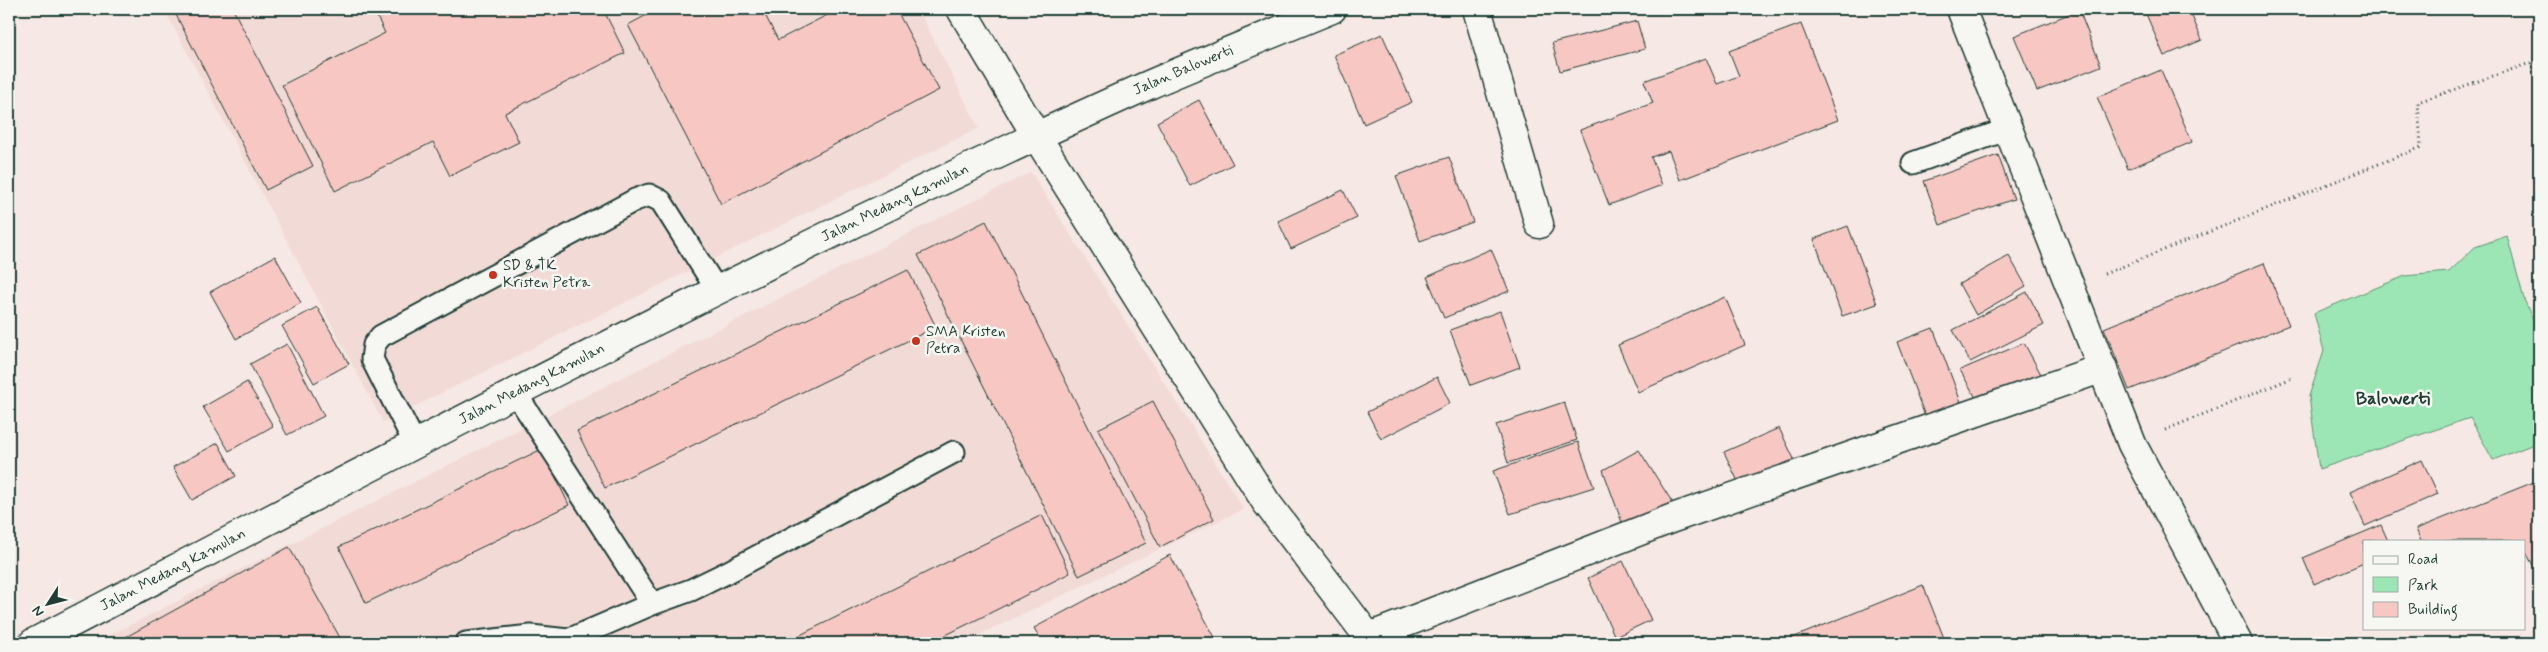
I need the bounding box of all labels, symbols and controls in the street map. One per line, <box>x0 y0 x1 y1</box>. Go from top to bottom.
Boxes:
street label: Jalan Balowerti <box>1130 41 1236 101</box>
street label: Jalan Medang Kamulan <box>818 159 972 247</box>
place label: SD & TK Kristen Petra <box>503 256 591 293</box>
marker: SD & TK Kristen Petra <box>487 269 499 281</box>
place label: SMA Kristen Petra <box>926 322 1006 359</box>
marker: SMA Kristen Petra <box>910 335 922 347</box>
street label: Jalan Medang Kamulan <box>455 338 608 430</box>
district label: Balowerti <box>2356 387 2431 411</box>
street label: Jalan Medang Kamulan <box>97 524 249 616</box>
legend <box>2363 540 2526 630</box>
text: Road <box>2408 550 2438 570</box>
text: Park <box>2408 576 2438 596</box>
north arrow <box>22 580 72 630</box>
text: Building <box>2408 600 2458 621</box>
text: N <box>28 602 48 620</box>

